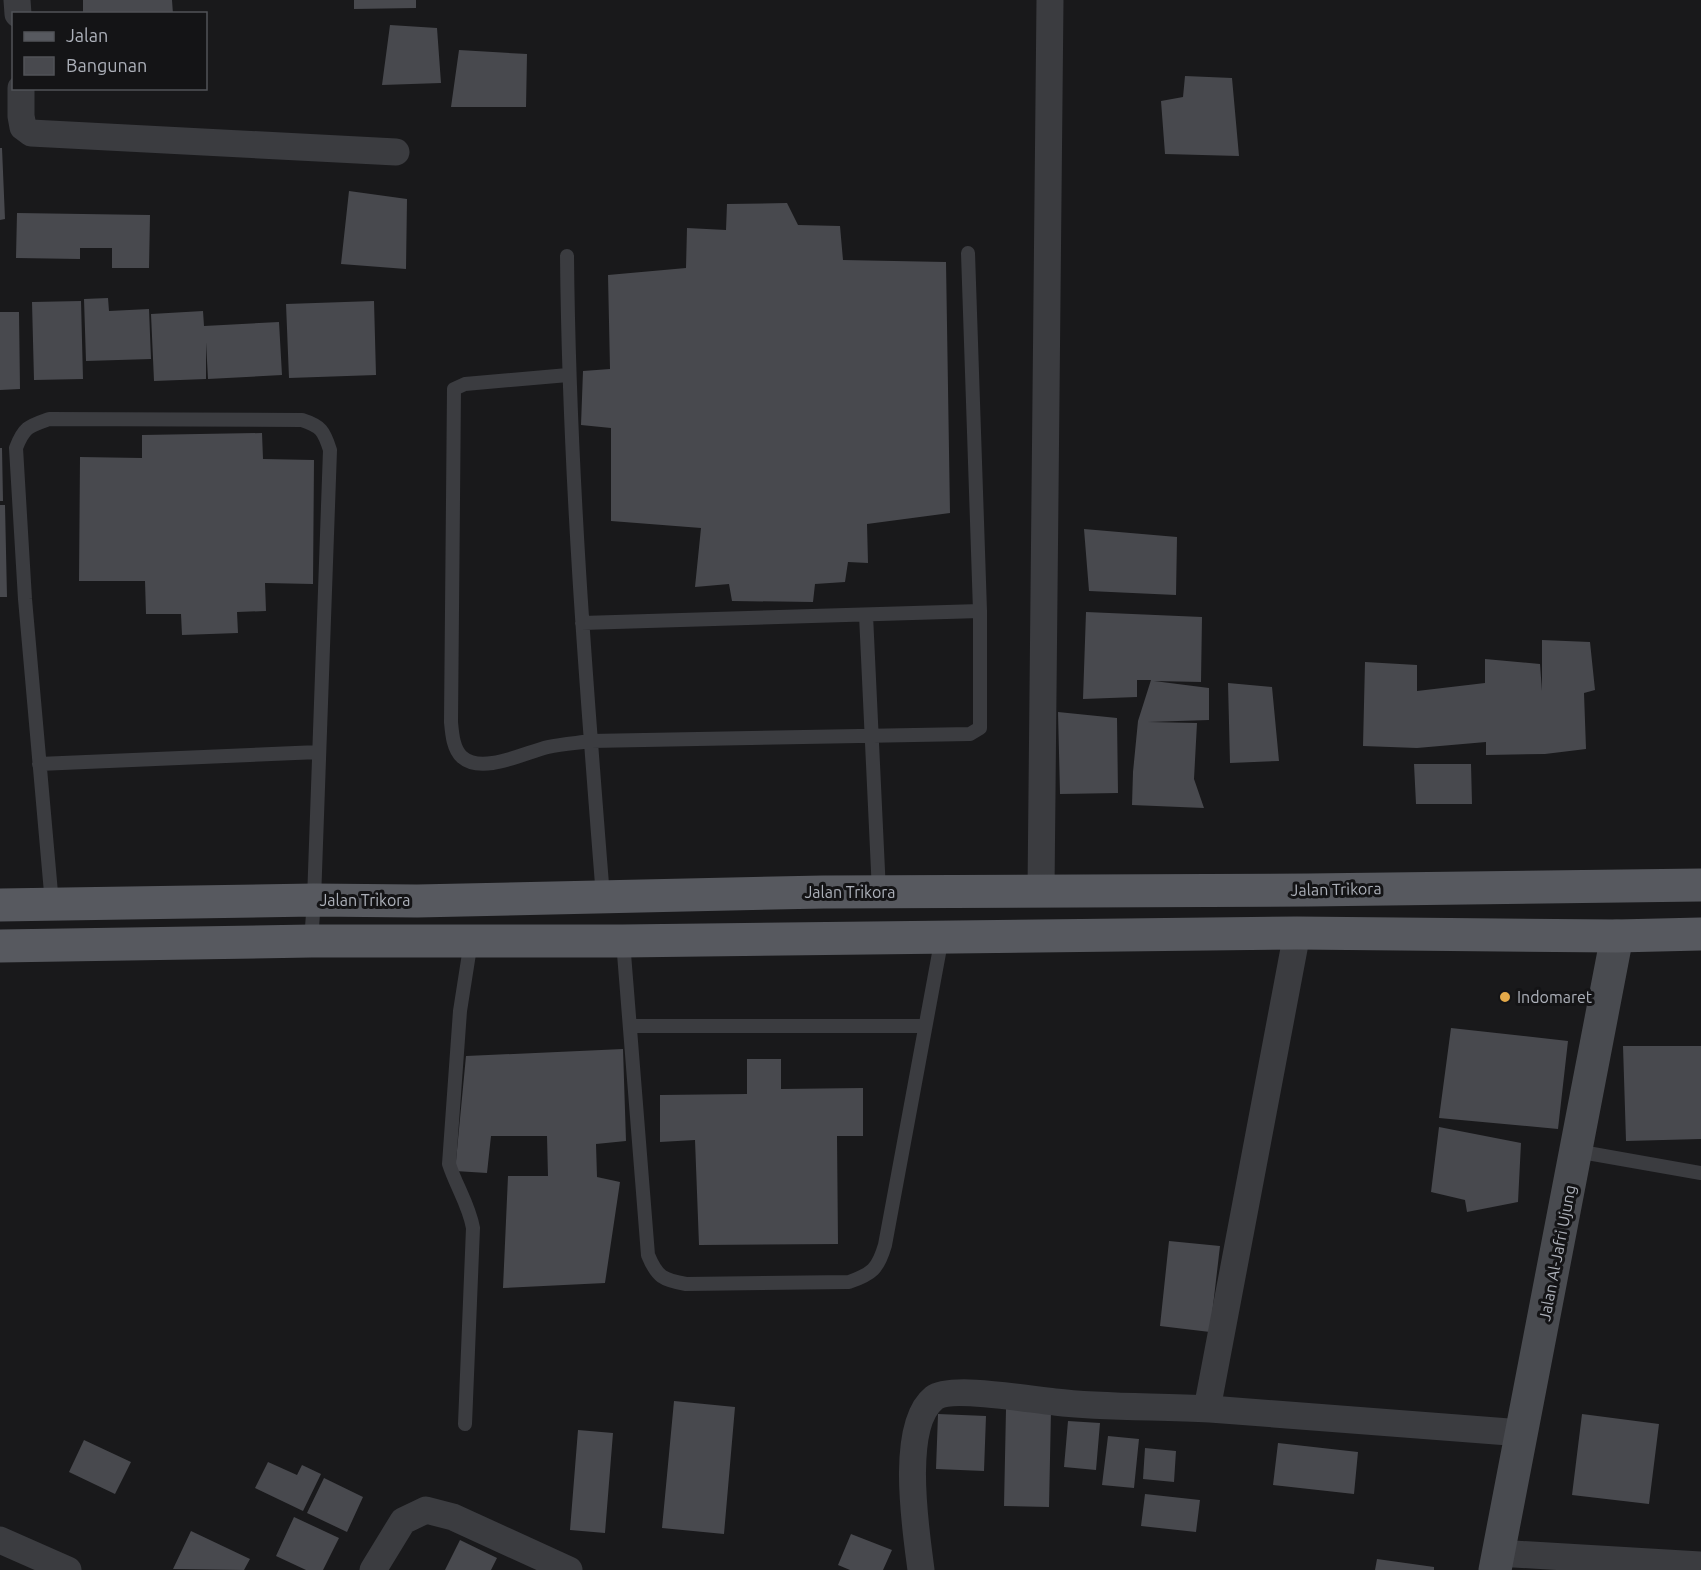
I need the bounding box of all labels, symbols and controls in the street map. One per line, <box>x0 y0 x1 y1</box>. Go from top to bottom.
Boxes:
legend <box>12 12 207 90</box>
text: Jalan <box>66 25 108 45</box>
text: Bangunan <box>66 55 147 75</box>
street label: Jalan Trikora <box>1290 879 1382 899</box>
street label: Jalan Trikora <box>804 883 896 901</box>
street label: Jalan Trikora <box>319 891 411 909</box>
place label: Indomaret <box>1517 988 1593 1006</box>
marker: Indomaret <box>1498 990 1512 1004</box>
street label: Jalan Al-Jafri Ujung <box>1535 1183 1579 1323</box>

